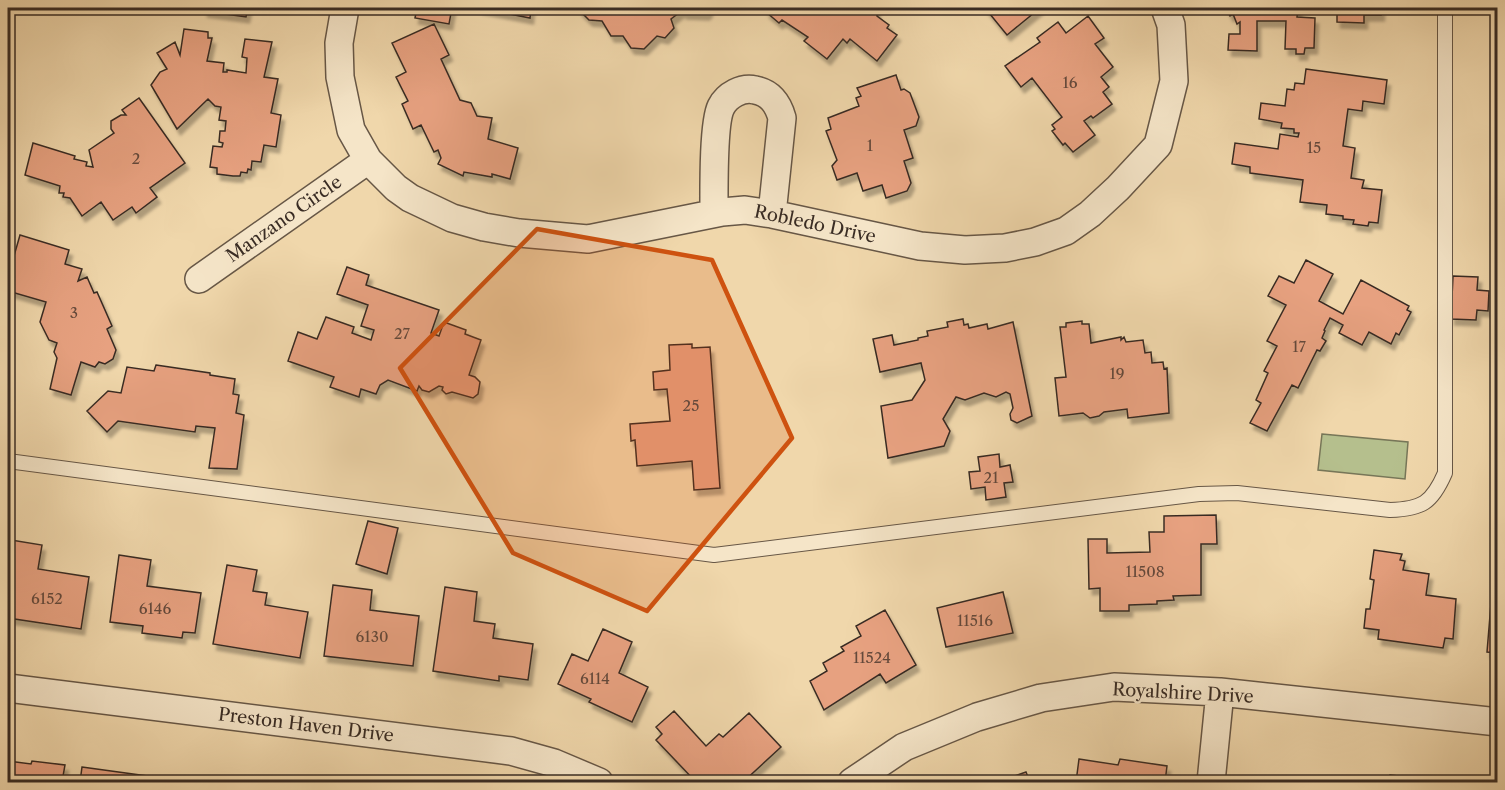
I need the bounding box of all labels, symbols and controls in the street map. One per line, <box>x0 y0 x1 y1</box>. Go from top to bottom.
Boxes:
house number: 16 <box>1062 73 1078 92</box>
house number: 1 <box>867 136 874 155</box>
house number: 15 <box>1307 138 1321 157</box>
house number: 2 <box>132 149 140 168</box>
street label: Manzano Circle <box>222 171 346 267</box>
street label: Robledo Drive <box>752 200 878 248</box>
house number: 3 <box>70 303 78 322</box>
house number: 27 <box>394 324 411 343</box>
house number: 17 <box>1292 337 1306 356</box>
house number: 19 <box>1109 364 1125 383</box>
house number: 25 <box>683 396 699 415</box>
house number: 21 <box>984 468 999 487</box>
house number: 11508 <box>1125 562 1165 581</box>
house number: 6152 <box>31 589 63 608</box>
house number: 6146 <box>139 599 171 618</box>
house number: 11516 <box>957 611 993 630</box>
house number: 6130 <box>356 627 388 646</box>
house number: 11524 <box>853 648 891 667</box>
house number: 6114 <box>580 669 610 688</box>
street label: Royalshire Drive <box>1112 678 1254 708</box>
street label: Preston Haven Drive <box>217 703 395 747</box>

